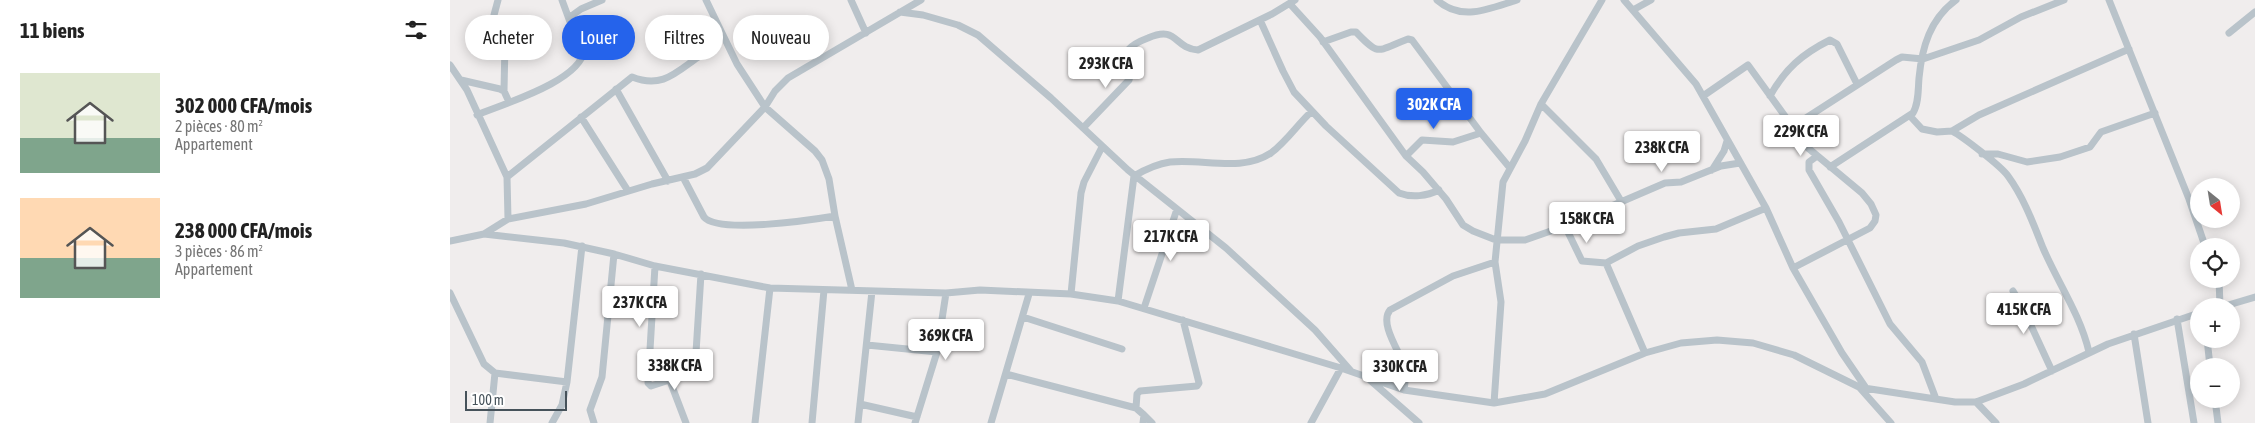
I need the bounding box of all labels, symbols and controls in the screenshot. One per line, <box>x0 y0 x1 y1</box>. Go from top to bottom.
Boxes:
chip: Acheter <box>465 15 552 60</box>
chip: Louer <box>562 15 635 60</box>
chip: Filtres <box>645 15 723 60</box>
chip: Nouveau <box>733 15 829 60</box>
icon: filters <box>402 16 430 44</box>
text: 11 biens <box>20 18 85 42</box>
pin: 293K CFA <box>1054 46 1158 89</box>
text: 293K CFA <box>1079 54 1133 72</box>
pin: 302K CFA <box>1382 88 1486 130</box>
icon: home <box>60 93 120 153</box>
text: 302 000 CFA/mois <box>175 93 312 117</box>
text: 302K CFA <box>1407 95 1461 113</box>
pin: 229K CFA <box>1749 114 1853 157</box>
text: 2 pièces · 80 m² <box>175 117 263 135</box>
text: 229K CFA <box>1774 122 1828 140</box>
pin: 238K CFA <box>1610 130 1714 173</box>
text: Appartement <box>175 135 253 153</box>
text: 238K CFA <box>1635 138 1689 156</box>
north arrow <box>2190 178 2240 228</box>
map controls <box>2190 178 2240 408</box>
pin: 158K CFA <box>1535 202 1639 244</box>
text: 158K CFA <box>1560 209 1614 227</box>
icon: home <box>60 218 120 278</box>
text: 238 000 CFA/mois <box>175 218 312 242</box>
pin: 217K CFA <box>1119 220 1223 262</box>
text: 217K CFA <box>1144 227 1198 245</box>
button: locate <box>2190 238 2240 288</box>
text: 3 pièces · 86 m² <box>175 242 263 260</box>
text: Appartement <box>175 260 253 278</box>
pin: 237K CFA <box>588 286 692 328</box>
pin: 415K CFA <box>1972 292 2076 335</box>
text: 237K CFA <box>613 293 667 311</box>
button: + <box>2190 298 2240 348</box>
text: 415K CFA <box>1997 300 2051 318</box>
pin: 369K CFA <box>894 318 998 361</box>
text: 369K CFA <box>919 326 973 344</box>
pin: 338K CFA <box>623 348 727 391</box>
pin: 330K CFA <box>1348 350 1452 392</box>
text: 338K CFA <box>648 356 702 374</box>
text: 330K CFA <box>1373 357 1427 375</box>
button: − <box>2190 358 2240 408</box>
scale bar <box>465 388 568 411</box>
text: 100 m <box>472 392 504 408</box>

